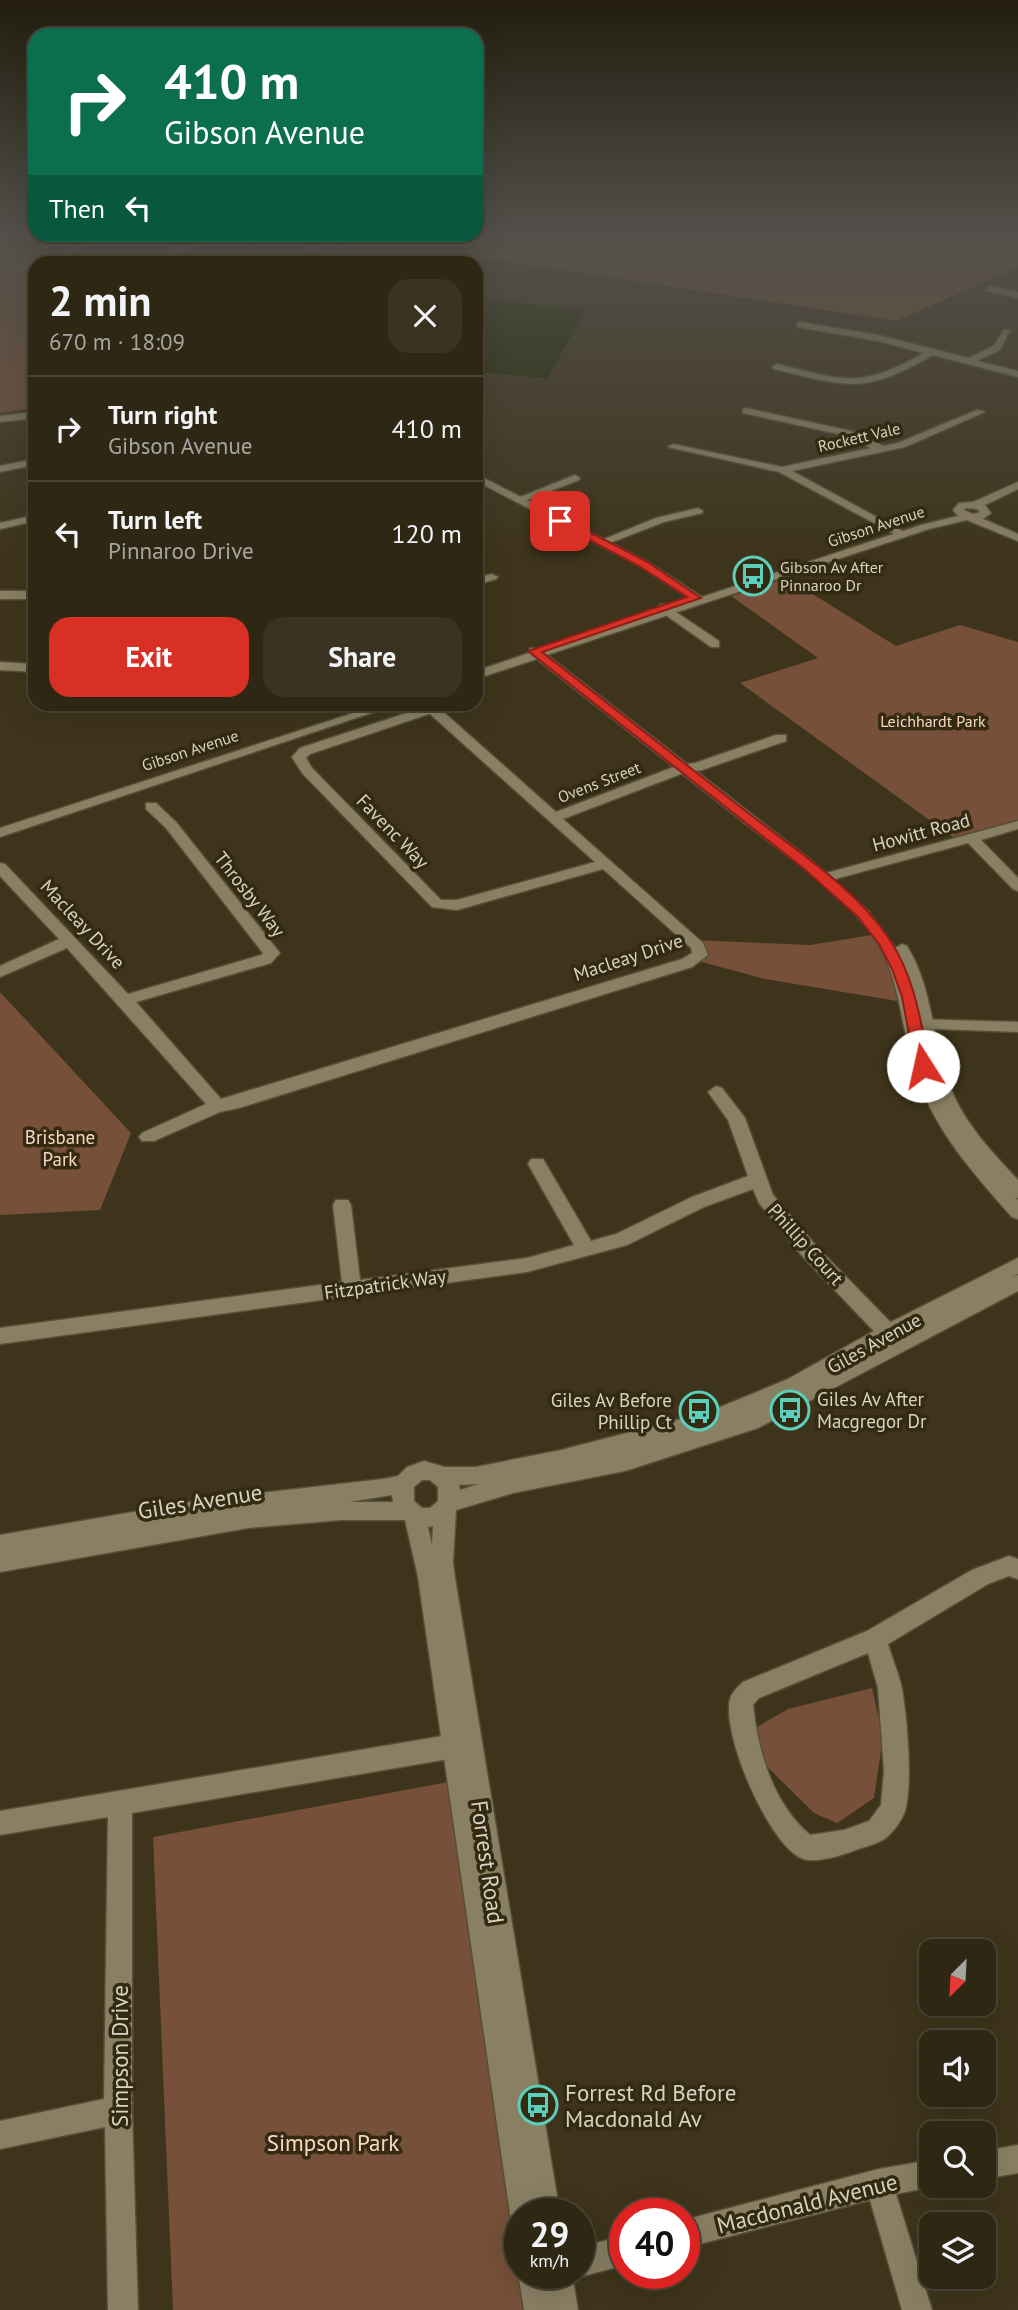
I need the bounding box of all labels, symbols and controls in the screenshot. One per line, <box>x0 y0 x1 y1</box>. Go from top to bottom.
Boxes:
text: 410 m <box>164 49 299 113</box>
icon: right <box>49 56 140 147</box>
text: Gibson Avenue <box>164 111 365 153</box>
icon: left <box>119 189 157 227</box>
text: Then <box>49 192 105 225</box>
text: 2 min <box>49 273 151 328</box>
button: close <box>388 279 462 353</box>
text: 670 m · 18:09 <box>49 327 185 356</box>
text: Turn right <box>108 398 217 431</box>
icon: right <box>49 410 87 448</box>
text: 410 m <box>391 412 462 445</box>
street label: Rockett Vale <box>816 418 902 456</box>
text: Gibson Avenue <box>108 431 253 460</box>
pin <box>530 491 590 551</box>
street label: Gibson Avenue <box>825 501 927 551</box>
icon: arrive <box>541 502 579 540</box>
text: Turn left <box>108 503 202 536</box>
icon: left <box>49 515 87 553</box>
text: 120 m <box>391 517 462 550</box>
text: Pinnaroo Drive <box>108 536 254 565</box>
bus stop icon: Gibson Av After Pinnaroo Dr <box>732 555 774 597</box>
place label: Gibson Av After Pinnaroo Dr <box>780 557 884 595</box>
button: Exit <box>49 617 249 697</box>
button: Share <box>263 617 462 697</box>
park label: Leichhardt Park <box>880 711 986 731</box>
street label: Gibson Avenue <box>139 725 241 775</box>
street label: Ovens Street <box>555 757 644 807</box>
street label: Favenc Way <box>352 789 434 873</box>
street label: Howitt Road <box>870 807 972 857</box>
street label: Throsby Way <box>209 847 291 942</box>
street label: Macleay Drive <box>36 874 130 974</box>
street label: Macleay Drive <box>570 928 686 986</box>
position arrow <box>886 1029 960 1103</box>
park label: Brisbane Park <box>25 1125 95 1171</box>
street label: Phillip Court <box>763 1198 849 1290</box>
street label: Fitzpatrick Way <box>323 1264 448 1304</box>
street label: Giles Avenue <box>823 1307 925 1379</box>
place label: Giles Av After Macgregor Dr <box>817 1387 927 1433</box>
place label: Giles Av Before Phillip Ct <box>551 1388 673 1434</box>
bus stop icon: Giles Av After Macgregor Dr <box>769 1389 811 1431</box>
bus stop icon: Giles Av Before Phillip Ct <box>678 1390 720 1432</box>
street label: Giles Avenue <box>136 1477 264 1525</box>
street label: Forrest Road <box>465 1799 511 1925</box>
north arrow <box>919 1939 996 2016</box>
map controls <box>919 1939 996 2289</box>
street label: Simpson Drive <box>105 1985 134 2127</box>
button: sound <box>919 2030 996 2107</box>
place label: Forrest Rd Before Macdonald Av <box>565 2078 736 2133</box>
bus stop icon: Forrest Rd Before Macdonald Av <box>517 2084 559 2126</box>
button: search <box>919 2121 996 2198</box>
park label: Simpson Park <box>267 2128 399 2157</box>
street label: Macdonald Avenue <box>714 2167 900 2239</box>
speed limit sign: 40 <box>609 2198 700 2289</box>
text: 29 <box>530 2211 569 2257</box>
button: layers <box>919 2212 996 2289</box>
text: km/h <box>530 2249 569 2272</box>

